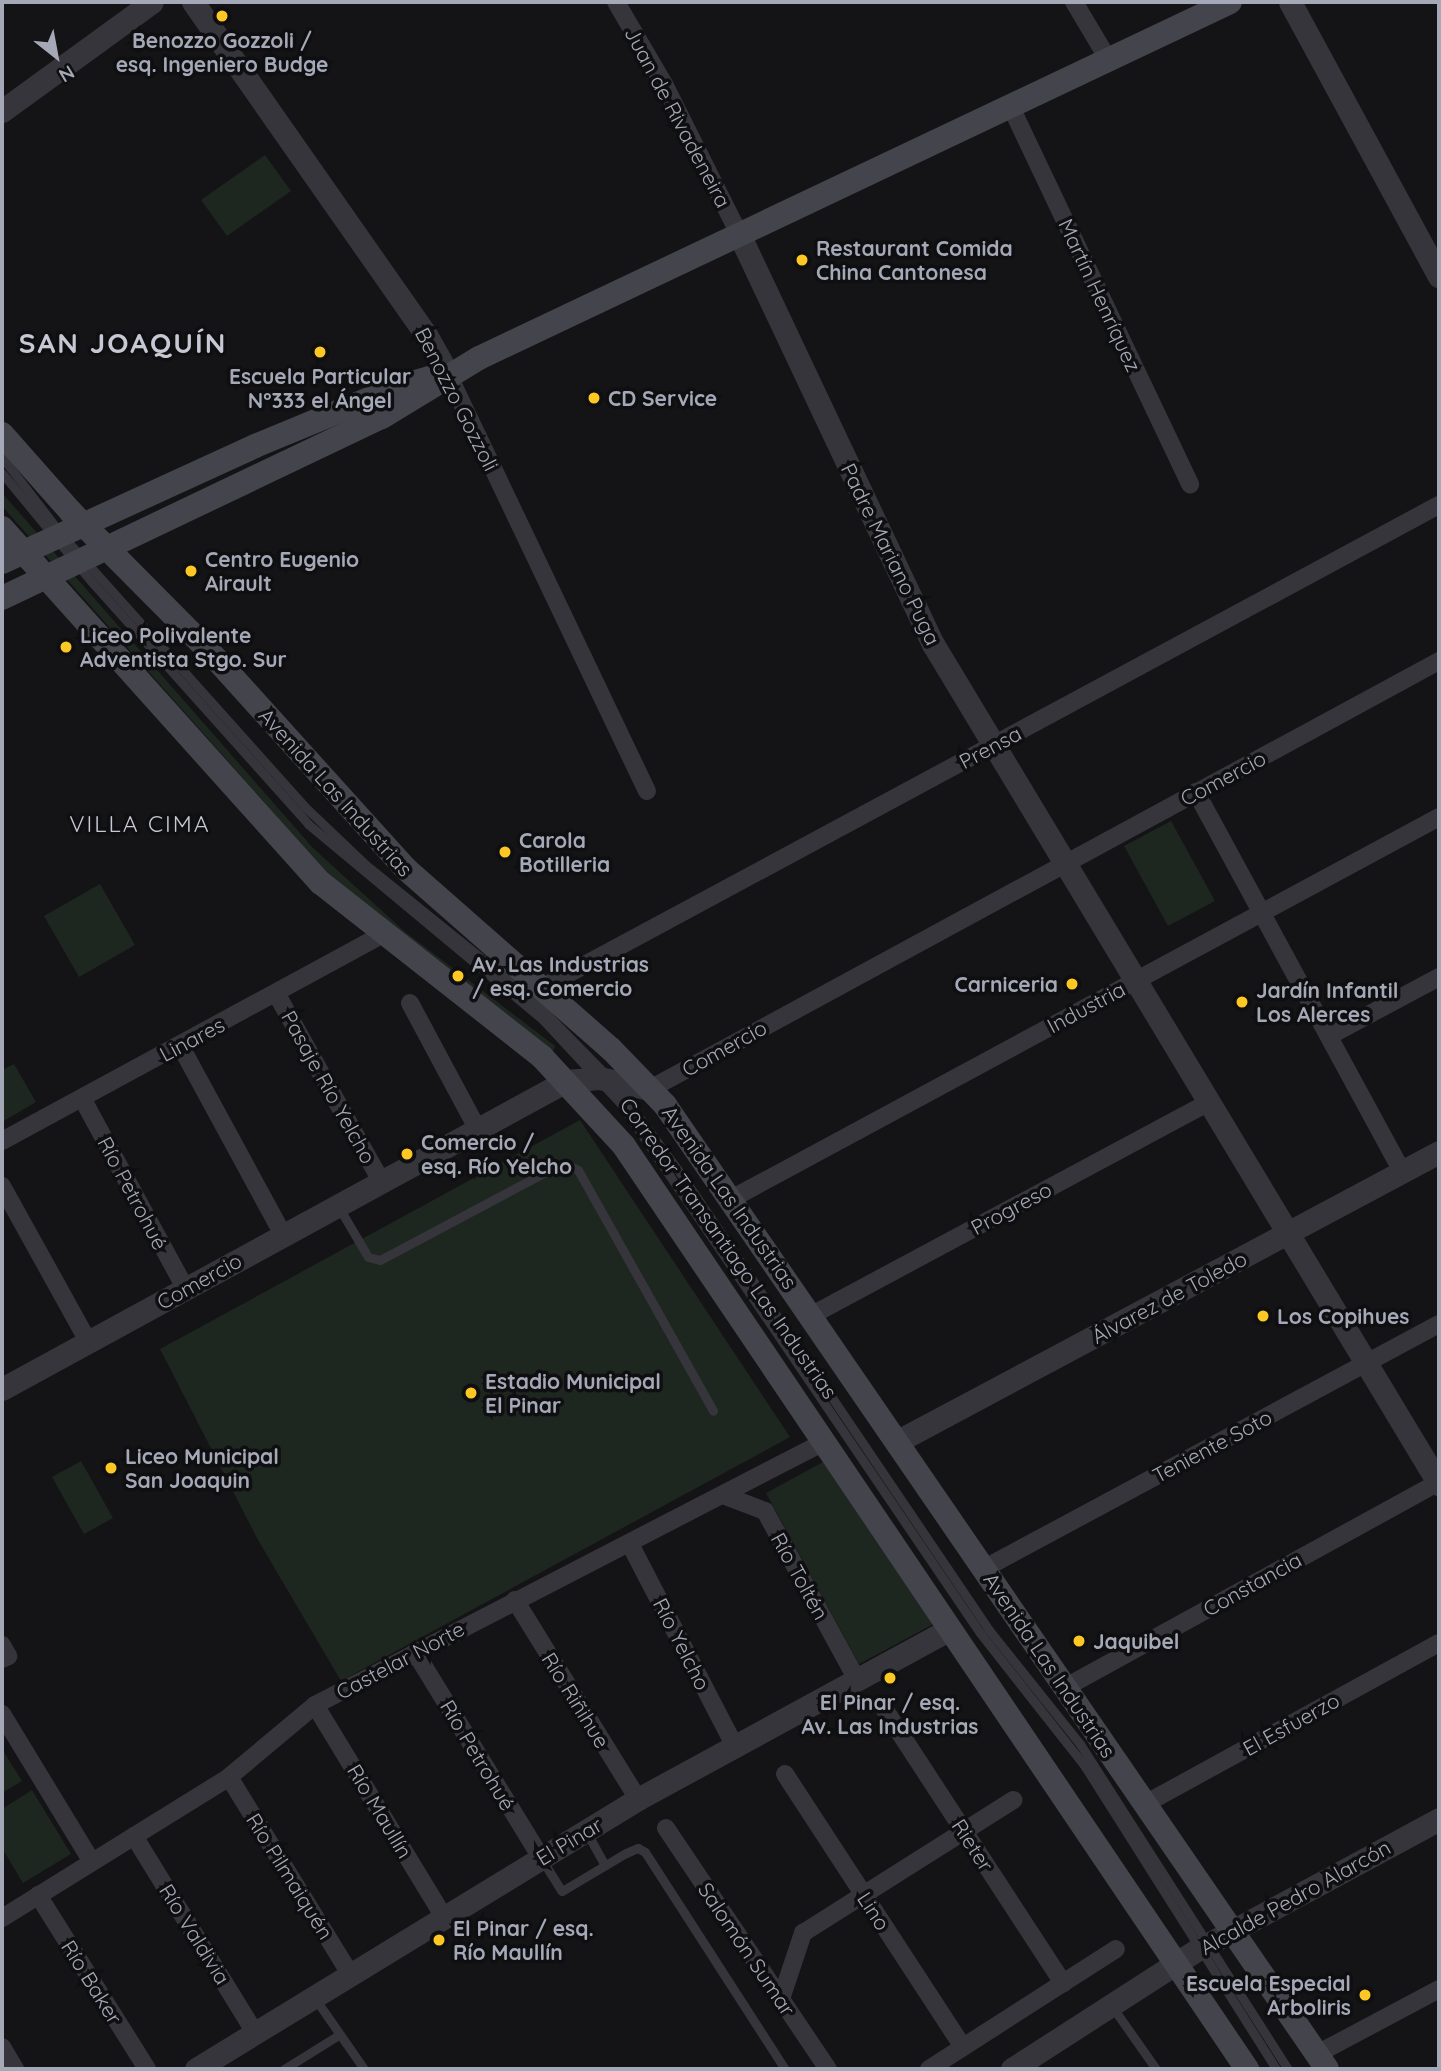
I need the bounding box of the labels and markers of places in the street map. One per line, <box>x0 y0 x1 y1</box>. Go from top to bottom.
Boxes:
marker: Benozzo Gozzoli / esq. Ingeniero Budge <box>214 8 230 24</box>
place label: Benozzo Gozzoli / esq. Ingeniero Budge <box>116 27 328 77</box>
place label: Restaurant Comida China Cantonesa <box>816 235 1013 285</box>
marker: Restaurant Comida China Cantonesa <box>794 252 810 268</box>
marker: Escuela Particular N°333 el Ángel <box>312 344 328 360</box>
place label: Escuela Particular N°333 el Ángel <box>229 363 411 413</box>
place label: CD Service <box>608 385 717 411</box>
marker: CD Service <box>586 390 602 406</box>
place label: Centro Eugenio Airault <box>205 546 359 596</box>
marker: Centro Eugenio Airault <box>183 563 199 579</box>
place label: Liceo Polivalente Adventista Stgo. Sur <box>80 622 287 672</box>
marker: Liceo Polivalente Adventista Stgo. Sur <box>58 639 74 655</box>
place label: Carola Botilleria <box>519 827 610 877</box>
marker: Carola Botilleria <box>497 844 513 860</box>
place label: Av. Las Industrias / esq. Comercio <box>472 951 649 1001</box>
marker: Av. Las Industrias / esq. Comercio <box>450 968 466 984</box>
place label: Carniceria <box>954 971 1058 997</box>
marker: Carniceria <box>1064 976 1080 992</box>
place label: Jardín Infantil Los Alerces <box>1256 977 1398 1027</box>
marker: Jardín Infantil Los Alerces <box>1234 994 1250 1010</box>
place label: Comercio / esq. Río Yelcho <box>421 1129 572 1179</box>
marker: Comercio / esq. Río Yelcho <box>399 1146 415 1162</box>
place label: Los Copihues <box>1277 1303 1409 1329</box>
marker: Los Copihues <box>1255 1308 1271 1324</box>
place label: Estadio Municipal El Pinar <box>485 1368 661 1418</box>
marker: Estadio Municipal El Pinar <box>463 1385 479 1401</box>
place label: Liceo Municipal San Joaquin <box>125 1443 279 1493</box>
marker: Liceo Municipal San Joaquin <box>103 1460 119 1476</box>
place label: Jaquibel <box>1093 1628 1179 1654</box>
marker: Jaquibel <box>1071 1633 1087 1649</box>
marker: El Pinar / esq. Av. Las Industrias <box>882 1670 898 1686</box>
place label: El Pinar / esq. Av. Las Industrias <box>802 1689 978 1739</box>
place label: El Pinar / esq. Río Maullín <box>453 1915 594 1965</box>
marker: El Pinar / esq. Río Maullín <box>431 1932 447 1948</box>
place label: Escuela Especial Arboliris <box>1186 1970 1351 2020</box>
marker: Escuela Especial Arboliris <box>1357 1987 1373 2003</box>

